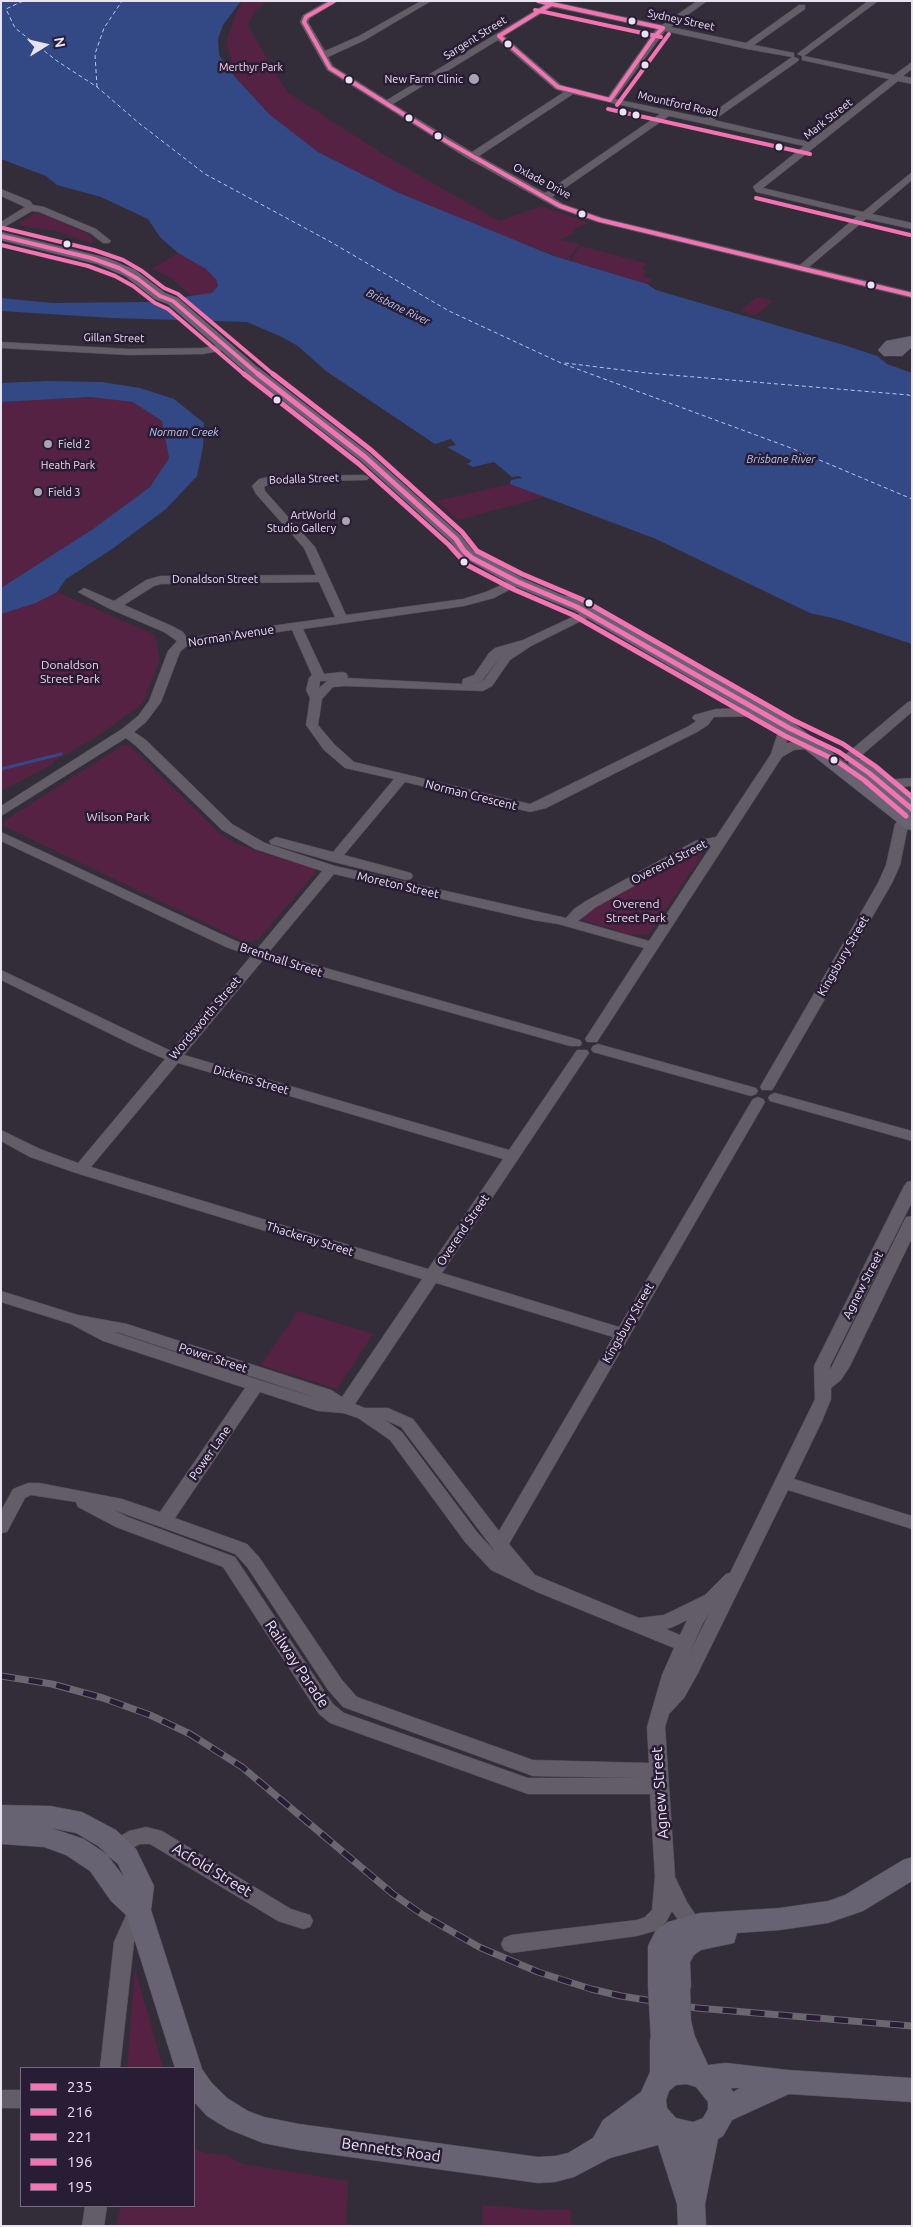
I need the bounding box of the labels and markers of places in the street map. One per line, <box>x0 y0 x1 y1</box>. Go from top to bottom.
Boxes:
unlabelled marker <box>627 16 637 26</box>
unlabelled marker <box>640 29 650 39</box>
unlabelled marker <box>503 39 513 49</box>
unlabelled marker <box>640 60 650 70</box>
place label: New Farm Clinic <box>384 72 463 86</box>
marker: New Farm Clinic <box>467 72 481 86</box>
unlabelled marker <box>344 75 354 85</box>
unlabelled marker <box>618 107 628 117</box>
unlabelled marker <box>631 110 641 120</box>
unlabelled marker <box>404 113 414 123</box>
unlabelled marker <box>433 131 443 141</box>
unlabelled marker <box>774 142 784 152</box>
unlabelled marker <box>577 209 587 219</box>
unlabelled marker <box>62 239 72 249</box>
unlabelled marker <box>866 280 876 290</box>
unlabelled marker <box>272 395 282 405</box>
place label: Field 2 <box>58 437 91 451</box>
marker: Field 2 <box>42 438 54 450</box>
place label: Field 3 <box>48 485 81 499</box>
marker: Field 3 <box>32 486 44 498</box>
place label: ArtWorld Studio Gallery <box>267 508 336 534</box>
marker: ArtWorld Studio Gallery <box>340 515 352 527</box>
unlabelled marker <box>459 557 469 567</box>
unlabelled marker <box>584 598 594 608</box>
unlabelled marker <box>829 755 839 765</box>

